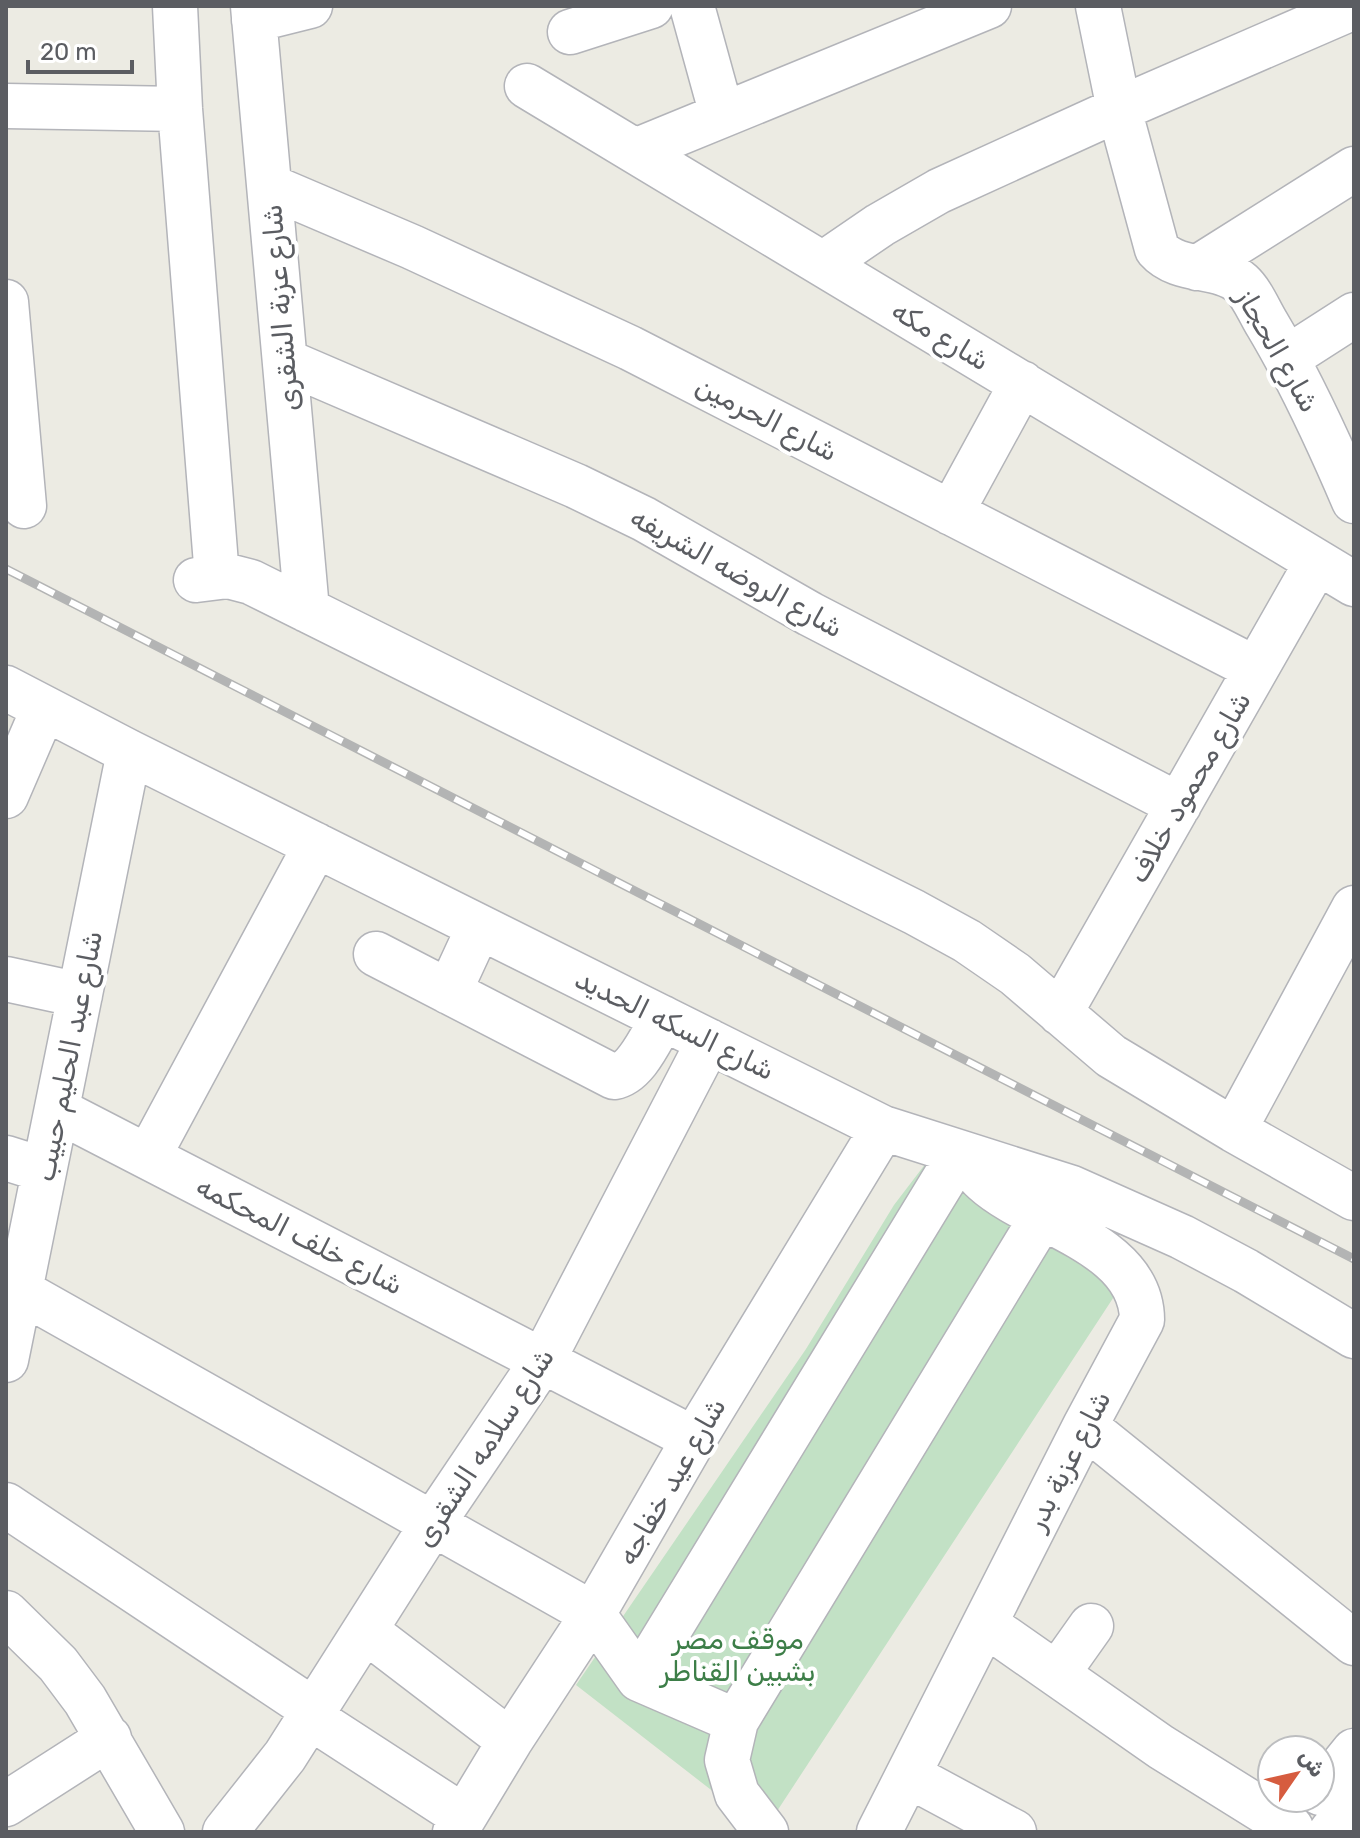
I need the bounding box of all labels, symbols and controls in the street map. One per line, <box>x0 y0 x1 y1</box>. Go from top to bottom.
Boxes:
scale bar <box>28 24 132 74</box>
text: 20 m <box>40 38 97 66</box>
street label: شارع عزبة الشقرى <box>255 203 309 413</box>
street label: شارع الحجاز <box>1225 281 1326 420</box>
street label: شارع مكه <box>884 293 996 380</box>
street label: شارع الحرمين <box>689 369 843 471</box>
street label: شارع الروضه الشريفه <box>623 500 849 647</box>
street label: شارع محمود خلاف <box>1121 686 1260 890</box>
street label: شارع عبد الحليم حبيب <box>28 928 112 1185</box>
street label: شارع السكه الحديد <box>568 962 780 1090</box>
street label: شارع خلف المحكمه <box>190 1169 409 1304</box>
street label: شارع سلامه الشقرى <box>408 1342 564 1555</box>
street label: شارع عزبة بدر <box>1018 1385 1120 1539</box>
street label: شارع عيد خفاجه <box>610 1392 735 1572</box>
park label: موقف مصر بشبين القناطر <box>658 1623 816 1688</box>
north arrow <box>1256 1734 1336 1814</box>
text: ش <box>1293 1744 1331 1782</box>

